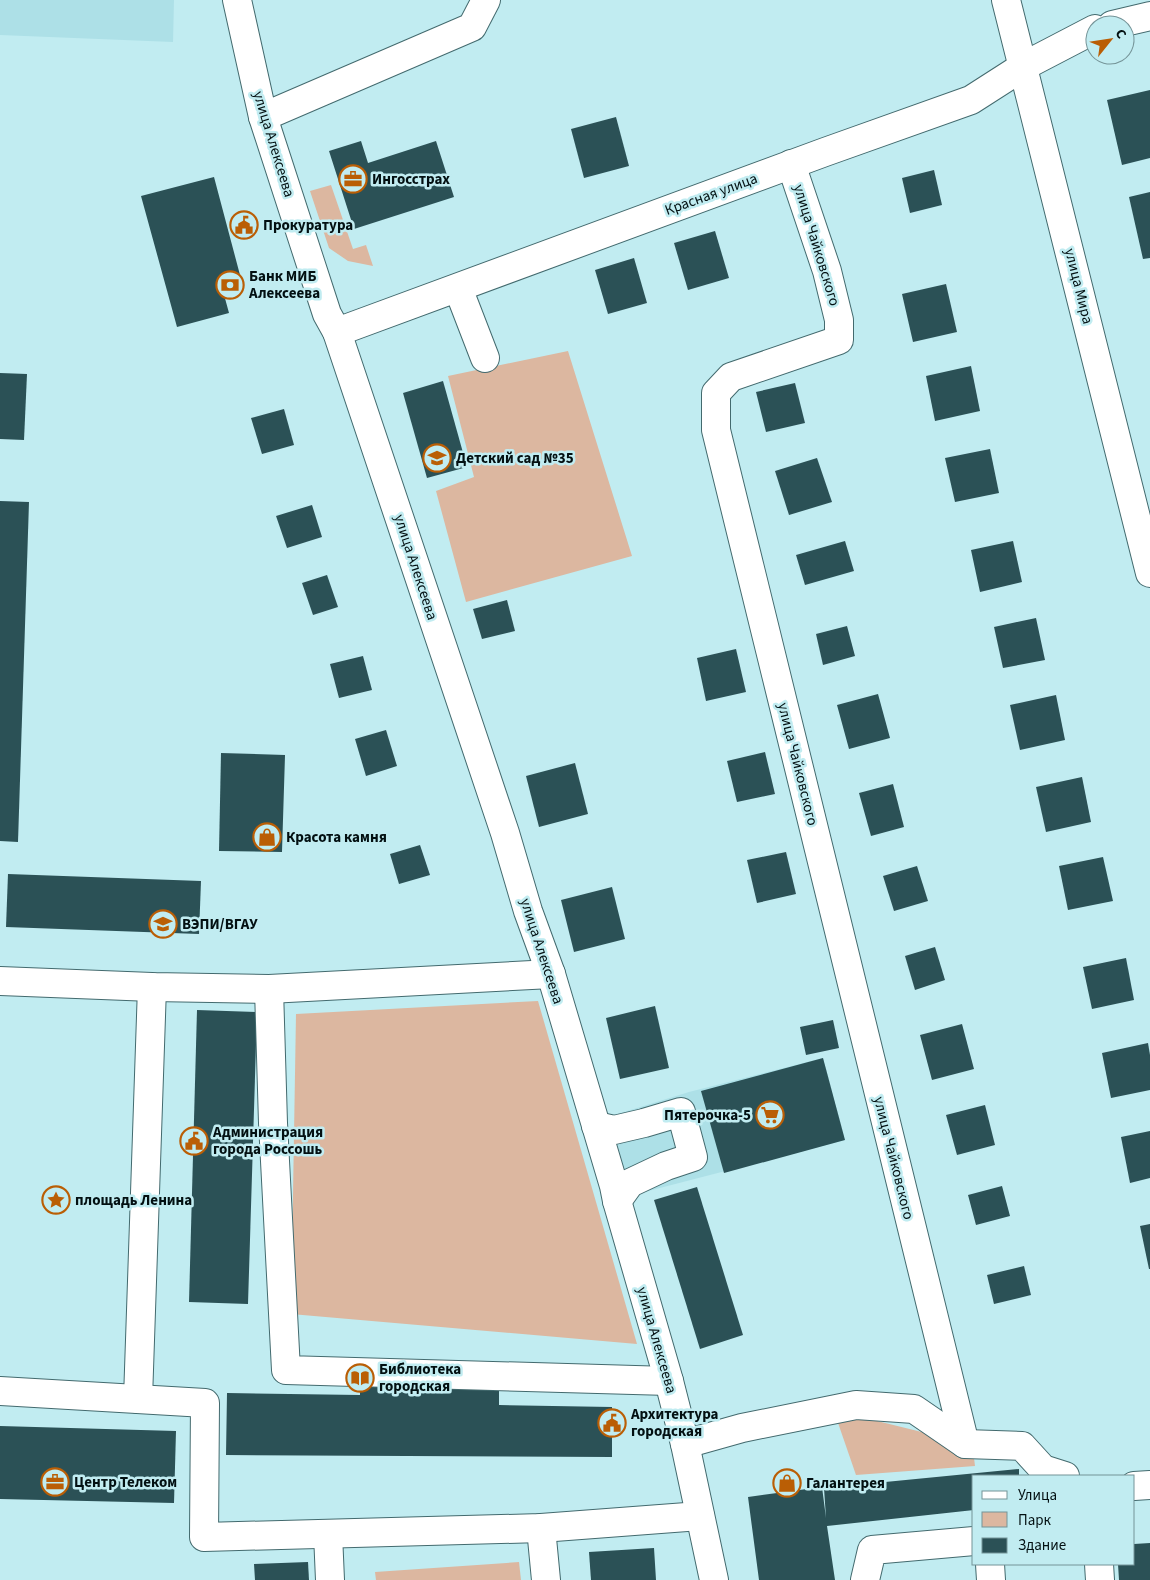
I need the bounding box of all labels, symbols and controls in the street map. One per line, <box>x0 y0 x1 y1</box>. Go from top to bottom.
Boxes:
north arrow <box>1085 15 1135 65</box>
text: С <box>1110 25 1131 43</box>
street label: улица Алексеева <box>247 89 300 200</box>
office icon: Ингосстрах <box>338 164 368 194</box>
street label: Красная улица <box>662 168 760 221</box>
place label: Ингосстрах <box>372 169 450 190</box>
street label: улица Чайковского <box>788 182 845 308</box>
public building icon: Прокуратура <box>229 210 259 240</box>
place label: Прокуратура <box>263 215 353 236</box>
street label: улица Мира <box>1059 246 1098 326</box>
place label: Банк МИБ Алексеева <box>248 266 320 304</box>
bank icon: Банк МИБ Алексеева <box>215 270 245 300</box>
school or university icon: Детский сад №35 <box>422 443 452 473</box>
place label: Детский сад №35 <box>456 448 574 469</box>
street label: улица Алексеева <box>389 512 442 623</box>
street label: улица Чайковского <box>772 700 823 828</box>
shop icon: Красота камня <box>252 822 282 852</box>
place label: Красота камня <box>286 827 387 848</box>
street label: улица Алексеева <box>515 896 568 1007</box>
school or university icon: ВЭПИ/ВГАУ <box>148 909 178 939</box>
place label: ВЭПИ/ВГАУ <box>182 914 258 935</box>
street label: улица Чайковского <box>868 1094 919 1222</box>
supermarket icon: Пятерочка-5 <box>755 1100 785 1130</box>
place label: Пятерочка-5 <box>664 1105 751 1126</box>
place label: Администрация города Россошь <box>212 1122 323 1160</box>
public building icon: Администрация города Россошь <box>179 1126 209 1156</box>
place icon: площадь Ленина <box>41 1185 71 1215</box>
place label: площадь Ленина <box>75 1190 192 1211</box>
street label: улица Алексеева <box>631 1284 682 1396</box>
place label: Библиотека городская <box>379 1359 461 1397</box>
library icon: Библиотека городская <box>345 1363 375 1393</box>
place label: Архитектура городская <box>630 1404 719 1442</box>
public building icon: Архитектура городская <box>597 1408 627 1438</box>
office icon: Центр Телеком <box>40 1467 70 1497</box>
shop icon: Галантерея <box>772 1468 802 1498</box>
place label: Центр Телеком <box>74 1472 177 1493</box>
place label: Галантерея <box>806 1473 885 1494</box>
legend <box>972 1475 1135 1565</box>
text: Улица <box>1018 1485 1057 1506</box>
text: Парк <box>1018 1510 1052 1531</box>
text: Здание <box>1018 1535 1066 1556</box>

